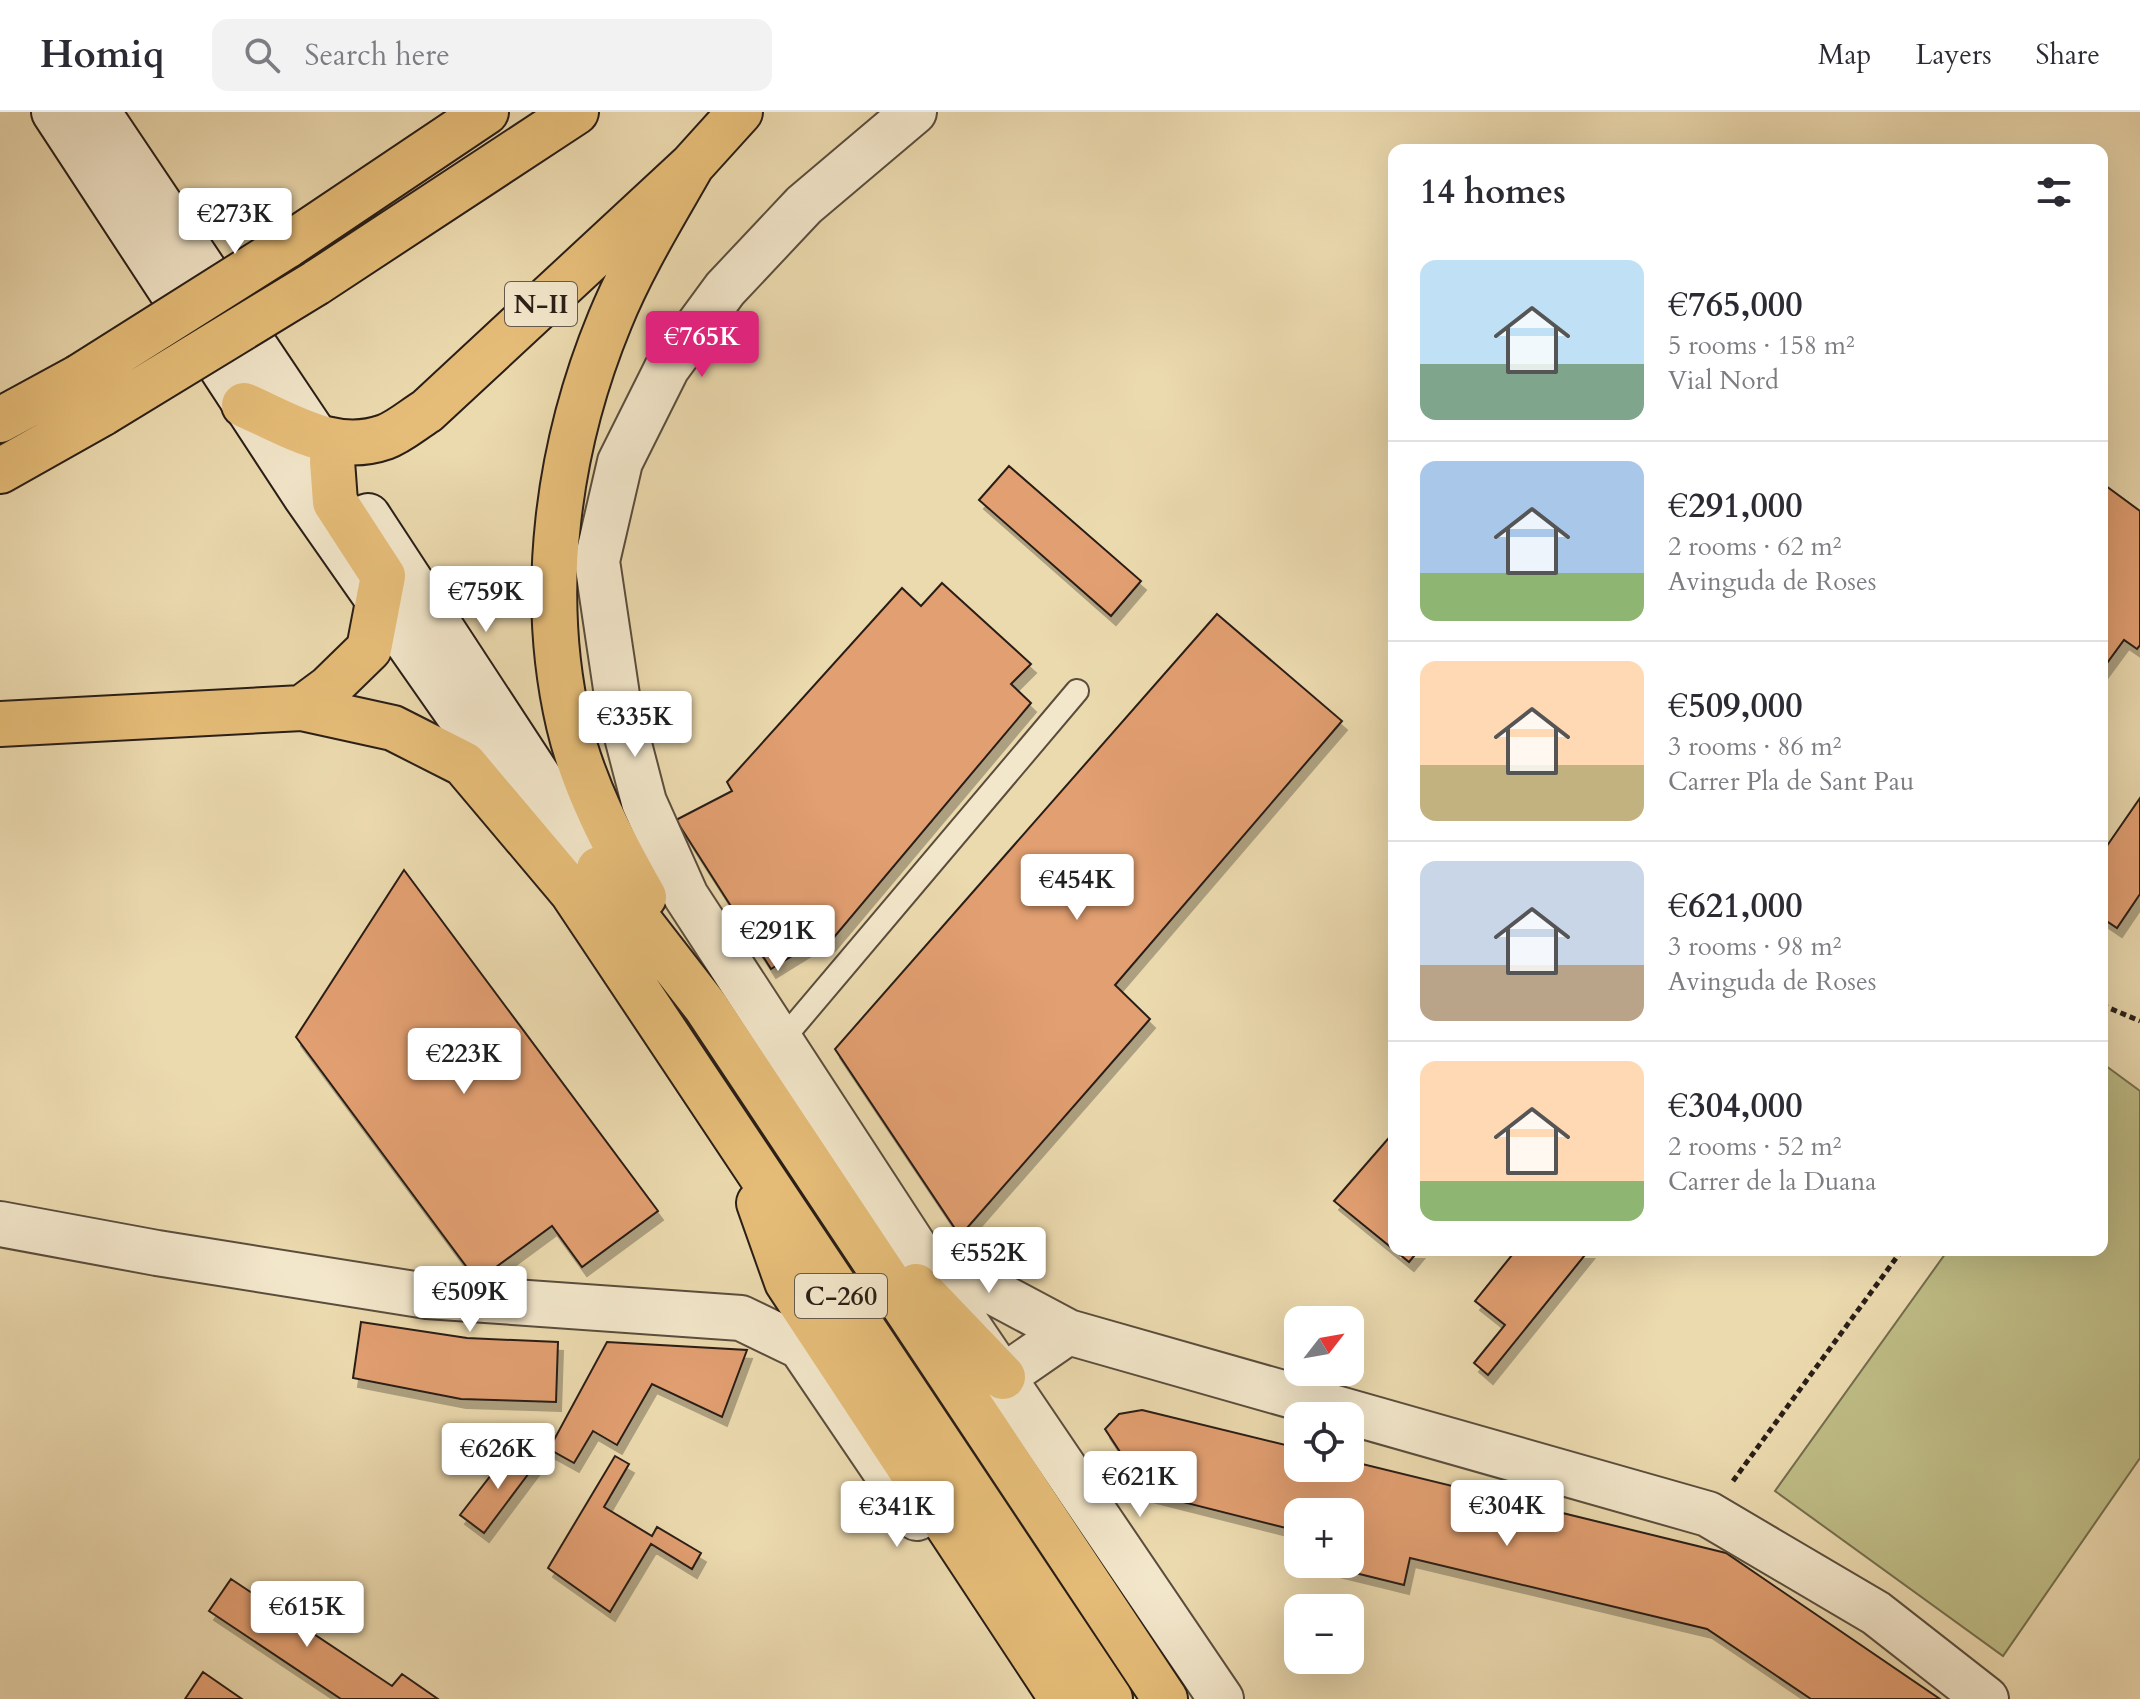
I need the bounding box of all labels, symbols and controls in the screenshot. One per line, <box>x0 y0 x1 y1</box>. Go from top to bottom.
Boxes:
search box <box>212 19 772 91</box>
text: Homiq <box>40 29 164 81</box>
icon: search <box>240 33 284 77</box>
text: Search here <box>304 35 450 76</box>
text: Map <box>1818 36 1871 74</box>
text: Layers <box>1915 36 1992 74</box>
text: Share <box>2036 36 2100 74</box>
text: 14 homes <box>1420 169 1566 215</box>
icon: filters <box>2032 170 2076 214</box>
pin: €273K <box>179 188 291 256</box>
text: €273K <box>197 196 273 231</box>
road number: N-II <box>505 282 577 326</box>
text: €765,000 <box>1668 282 1803 328</box>
icon: home <box>1484 292 1580 388</box>
pin: €765K <box>646 311 758 379</box>
text: €765K <box>664 319 740 354</box>
text: 5 rooms · 158 m² <box>1668 328 1855 363</box>
text: Vial Nord <box>1668 363 1779 398</box>
text: €291,000 <box>1668 483 1803 529</box>
icon: home <box>1484 493 1580 589</box>
text: 2 rooms · 62 m² <box>1668 529 1841 564</box>
text: Avinguda de Roses <box>1668 564 1877 599</box>
pin: €759K <box>430 566 542 634</box>
text: €759K <box>448 574 524 609</box>
text: €509,000 <box>1668 683 1803 729</box>
pin: €335K <box>579 691 691 759</box>
icon: home <box>1484 693 1580 789</box>
text: €335K <box>597 699 673 734</box>
text: 3 rooms · 86 m² <box>1668 729 1841 764</box>
text: Carrer Pla de Sant Pau <box>1668 764 1914 799</box>
pin: €454K <box>1021 854 1133 922</box>
text: €454K <box>1039 862 1115 897</box>
text: €621,000 <box>1668 883 1803 929</box>
icon: home <box>1484 893 1580 989</box>
pin: €291K <box>722 905 834 973</box>
text: €291K <box>740 913 816 948</box>
text: 3 rooms · 98 m² <box>1668 929 1841 964</box>
text: Avinguda de Roses <box>1668 964 1877 999</box>
pin: €223K <box>408 1028 520 1096</box>
text: €223K <box>426 1036 502 1071</box>
text: €304,000 <box>1668 1083 1803 1129</box>
icon: home <box>1484 1093 1580 1189</box>
text: 2 rooms · 52 m² <box>1668 1129 1841 1164</box>
text: Carrer de la Duana <box>1668 1164 1876 1199</box>
pin: €552K <box>933 1227 1045 1295</box>
text: €552K <box>951 1235 1027 1270</box>
pin: €509K <box>414 1266 526 1334</box>
text: €509K <box>432 1274 508 1309</box>
road number: C-260 <box>795 1274 887 1318</box>
north arrow <box>1284 1306 1364 1386</box>
map controls <box>1284 1306 1364 1674</box>
button: locate <box>1284 1402 1364 1482</box>
pin: €626K <box>442 1423 554 1491</box>
text: €626K <box>460 1431 536 1466</box>
pin: €621K <box>1084 1451 1196 1519</box>
text: €621K <box>1102 1459 1178 1494</box>
pin: €304K <box>1451 1480 1563 1548</box>
pin: €341K <box>841 1481 953 1549</box>
text: €304K <box>1469 1488 1545 1523</box>
text: €341K <box>859 1489 935 1524</box>
button: + <box>1284 1498 1364 1578</box>
pin: €615K <box>251 1581 363 1649</box>
text: €615K <box>269 1589 345 1624</box>
button: − <box>1284 1594 1364 1674</box>

